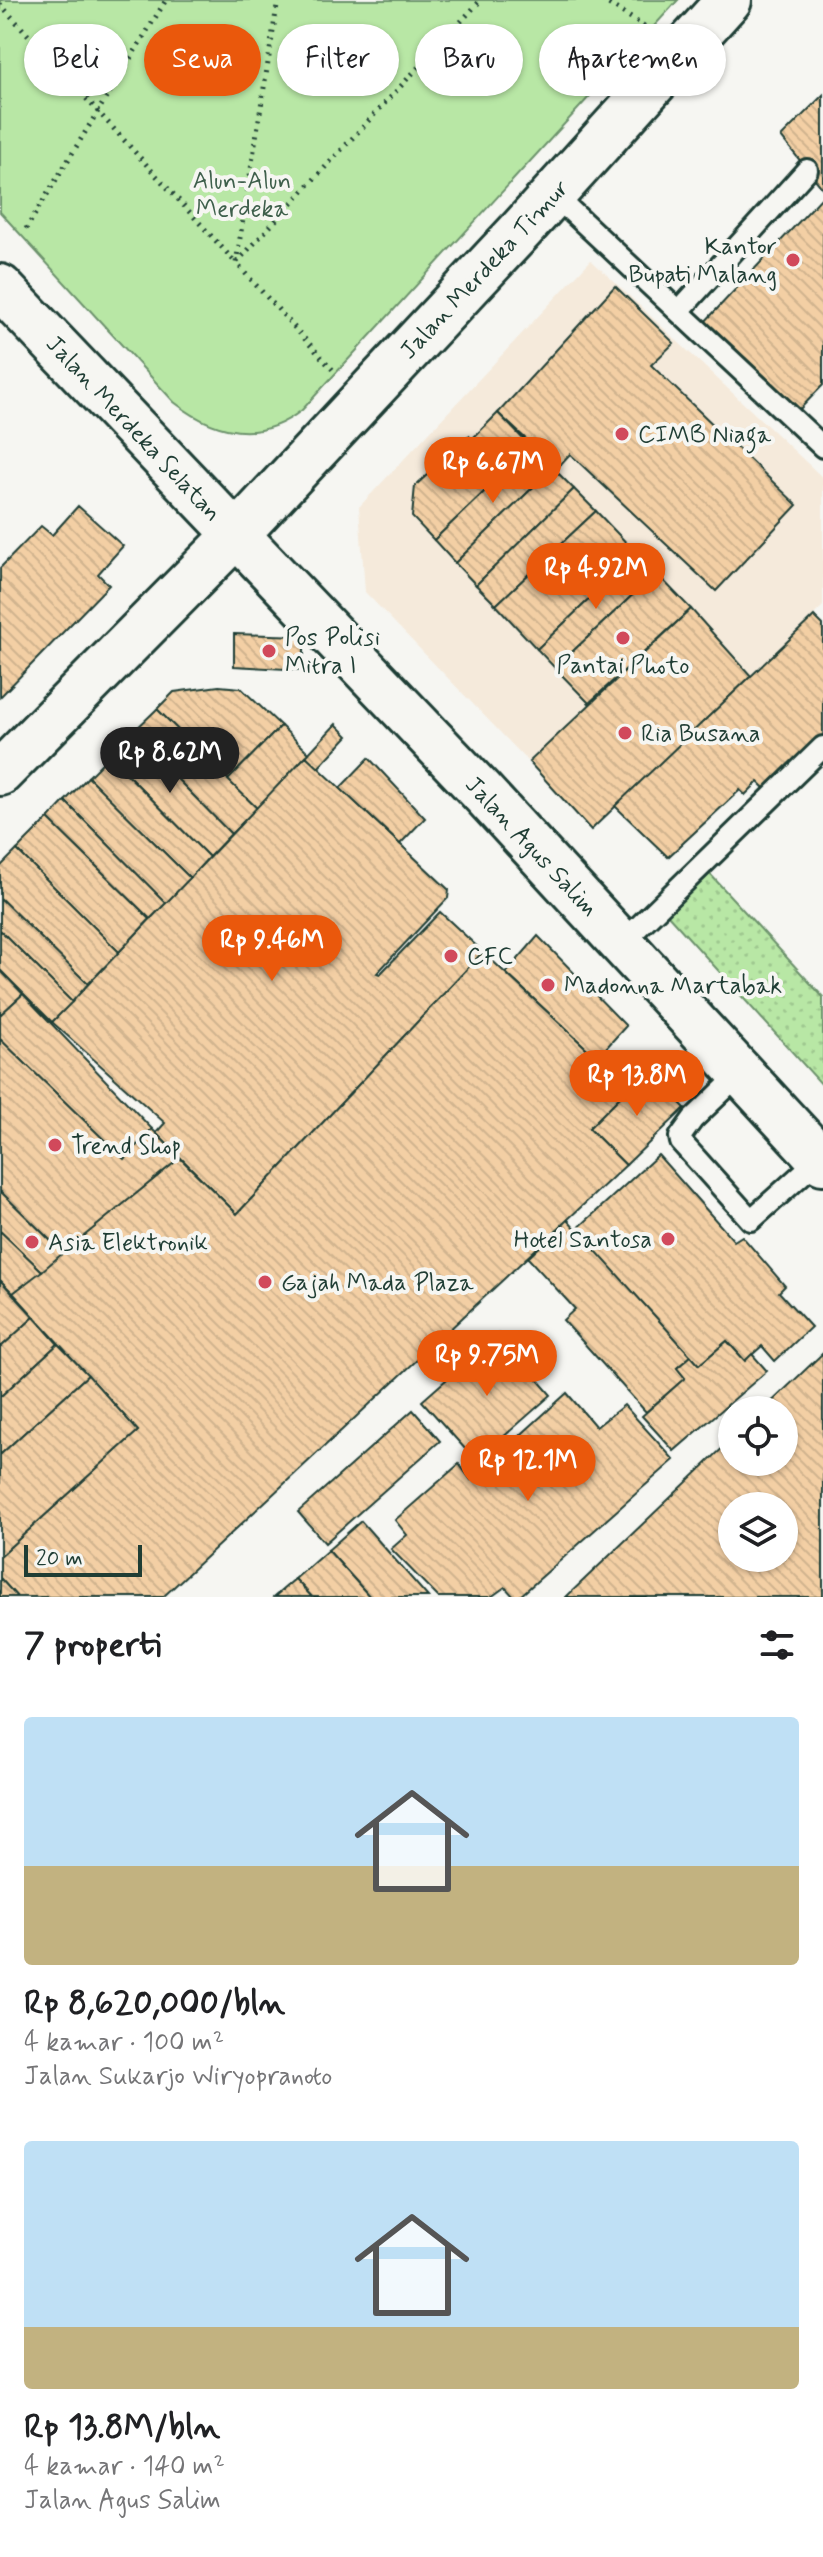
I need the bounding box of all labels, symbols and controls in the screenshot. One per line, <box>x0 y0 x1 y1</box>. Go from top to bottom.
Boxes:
chip: Beli <box>24 24 128 96</box>
chip: Sewa <box>144 24 261 96</box>
chip: Filter <box>277 24 399 96</box>
chip: Baru <box>415 24 523 96</box>
chip: Apartemen <box>539 24 726 96</box>
park label: Alun-Alun Merdeka <box>193 166 291 225</box>
street label: Jalan Merdeka Timur <box>394 174 576 366</box>
place label: Kantor Bupati Malang <box>629 232 777 291</box>
marker: Kantor Bupati Malang <box>784 251 802 269</box>
street label: Jalan Merdeka Selatan <box>38 329 227 529</box>
place label: CIMB Niaga <box>638 420 772 454</box>
marker: CIMB Niaga <box>613 425 631 443</box>
pin: Rp 6.67M <box>410 437 576 505</box>
text: Rp 6.67M <box>442 446 544 480</box>
pin: Rp 4.92M <box>513 543 679 611</box>
text: Rp 4.92M <box>544 552 648 586</box>
place label: Pos Polisi Mitra I <box>285 623 380 682</box>
marker: Pantai Photo <box>614 629 632 647</box>
marker: Pos Polisi Mitra I <box>260 642 278 660</box>
place label: Pantai Photo <box>557 651 689 682</box>
place label: Ria Busana <box>641 719 760 750</box>
marker: Ria Busana <box>616 724 634 742</box>
pin: Rp 8.62M <box>87 727 253 795</box>
text: Rp 8.62M <box>118 736 222 770</box>
street label: Jalan Agus Salim <box>458 770 604 924</box>
pin: Rp 9.46M <box>189 915 355 983</box>
text: Rp 9.46M <box>220 924 324 958</box>
place label: CFC <box>467 942 513 973</box>
marker: CFC <box>442 947 460 965</box>
place label: Madonna Martabak <box>564 971 782 1002</box>
marker: Madonna Martabak <box>539 976 557 994</box>
pin: Rp 13.8M <box>554 1050 720 1118</box>
text: Rp 13.8M <box>587 1059 687 1093</box>
place label: Trend Shop <box>71 1131 181 1162</box>
marker: Trend Shop <box>46 1136 64 1154</box>
place label: Hotel Santosa <box>514 1225 652 1256</box>
place label: Asia Elektronik <box>48 1228 208 1259</box>
marker: Hotel Santosa <box>659 1230 677 1248</box>
marker: Asia Elektronik <box>23 1233 41 1251</box>
place label: Gajah Mada Plaza <box>281 1268 474 1299</box>
marker: Gajah Mada Plaza <box>256 1273 274 1291</box>
pin: Rp 9.75M <box>404 1330 570 1398</box>
text: Rp 9.75M <box>435 1339 539 1373</box>
map controls <box>718 1396 798 1572</box>
button: locate <box>718 1396 798 1476</box>
pin: Rp 12.1M <box>445 1435 611 1503</box>
text: Rp 12.1M <box>479 1444 577 1478</box>
button: layers <box>718 1492 798 1572</box>
scale bar <box>24 1541 142 1577</box>
text: 20 m <box>36 1545 83 1573</box>
text: 7 properti <box>24 1623 161 1668</box>
icon: filters <box>755 1623 799 1667</box>
icon: home <box>340 1769 484 1913</box>
text: Rp 8,620,000/bln <box>24 1981 285 2026</box>
text: 4 kamar · 100 m² <box>24 2026 224 2060</box>
text: Jalan Sukarjo Wiryopranoto <box>24 2060 332 2094</box>
icon: home <box>340 2193 484 2337</box>
text: Rp 13.8M/bln <box>24 2405 220 2450</box>
text: 4 kamar · 140 m² <box>24 2450 225 2484</box>
text: Jalan Agus Salim <box>24 2484 221 2518</box>

